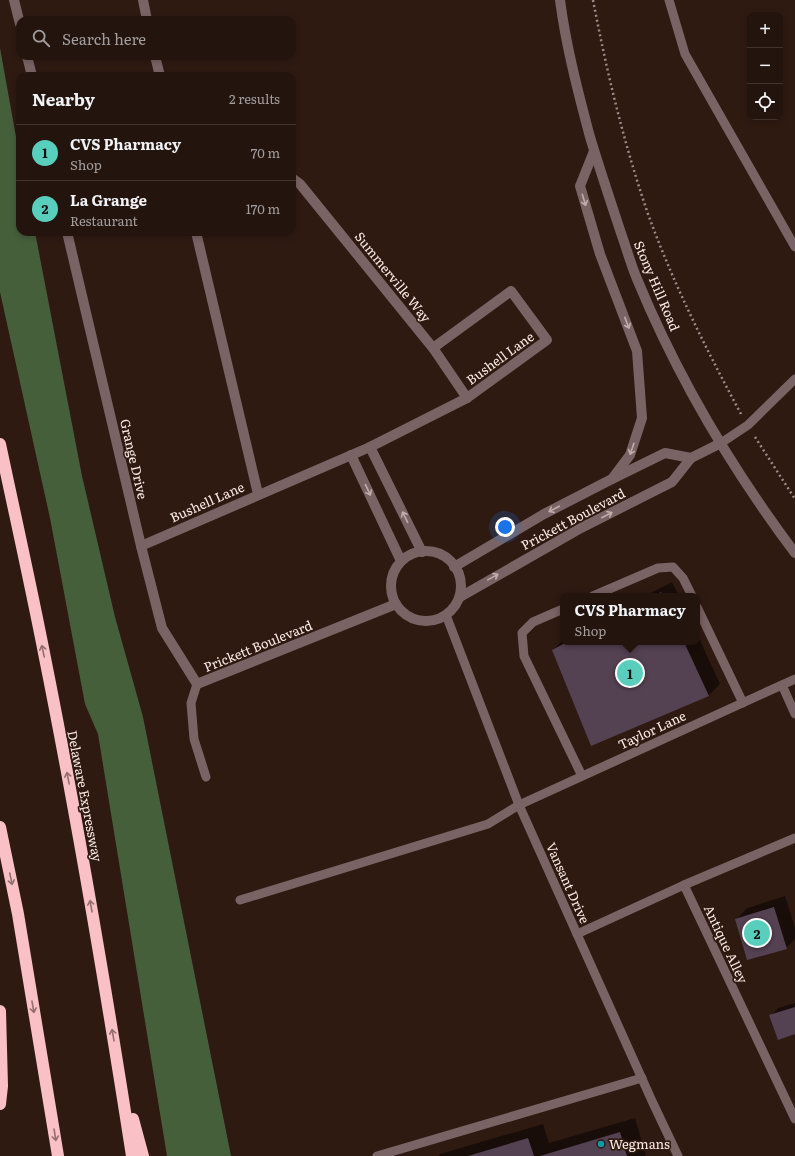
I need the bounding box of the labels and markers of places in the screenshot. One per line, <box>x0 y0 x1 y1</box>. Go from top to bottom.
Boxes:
pin: 1 <box>617 658 643 688</box>
pin: 2 <box>744 918 770 948</box>
place label: Wegmans <box>609 1134 670 1153</box>
marker: Wegmans <box>596 1139 606 1149</box>

